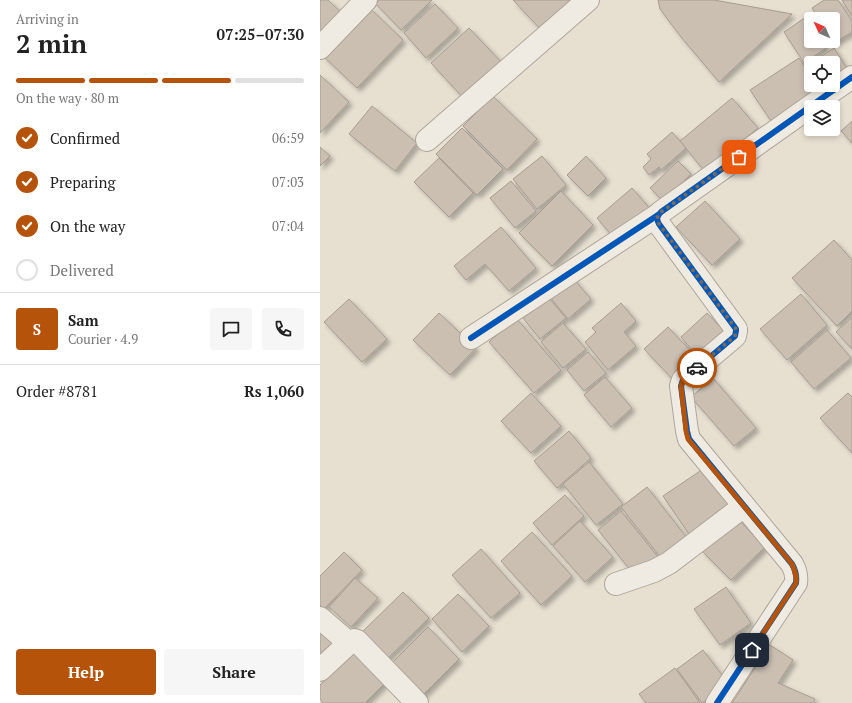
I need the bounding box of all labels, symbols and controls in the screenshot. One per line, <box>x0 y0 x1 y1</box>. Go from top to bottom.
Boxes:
text: Arriving in <box>16 10 79 28</box>
north arrow <box>804 12 840 48</box>
map controls <box>804 12 840 136</box>
text: 07:25–07:30 <box>217 24 304 44</box>
text: 2 min <box>16 26 87 60</box>
button: locate <box>804 56 840 92</box>
text: On the way · 80 m <box>16 89 119 107</box>
button: layers <box>804 100 840 136</box>
icon: check <box>16 127 38 149</box>
text: Confirmed <box>50 128 120 148</box>
text: 06:59 <box>272 129 304 147</box>
pin <box>722 140 756 174</box>
icon: bag <box>728 146 750 168</box>
icon: check <box>16 171 38 193</box>
text: Preparing <box>50 172 115 192</box>
text: 07:03 <box>272 173 304 191</box>
icon: check <box>16 215 38 237</box>
text: On the way <box>50 216 125 236</box>
text: 07:04 <box>272 217 304 235</box>
text: Delivered <box>50 260 114 280</box>
button: chat <box>210 308 252 350</box>
button: phone <box>262 308 304 350</box>
text: Sam <box>68 310 99 330</box>
text: S <box>33 319 41 339</box>
text: Courier · 4.9 <box>68 330 138 348</box>
courier <box>677 348 717 388</box>
icon: car <box>686 357 708 379</box>
text: Order #8781 <box>16 381 98 401</box>
text: Rs 1,060 <box>244 381 304 401</box>
pin <box>735 633 769 667</box>
icon: home <box>741 639 763 661</box>
button: Help <box>16 649 156 695</box>
button: Share <box>164 649 304 695</box>

